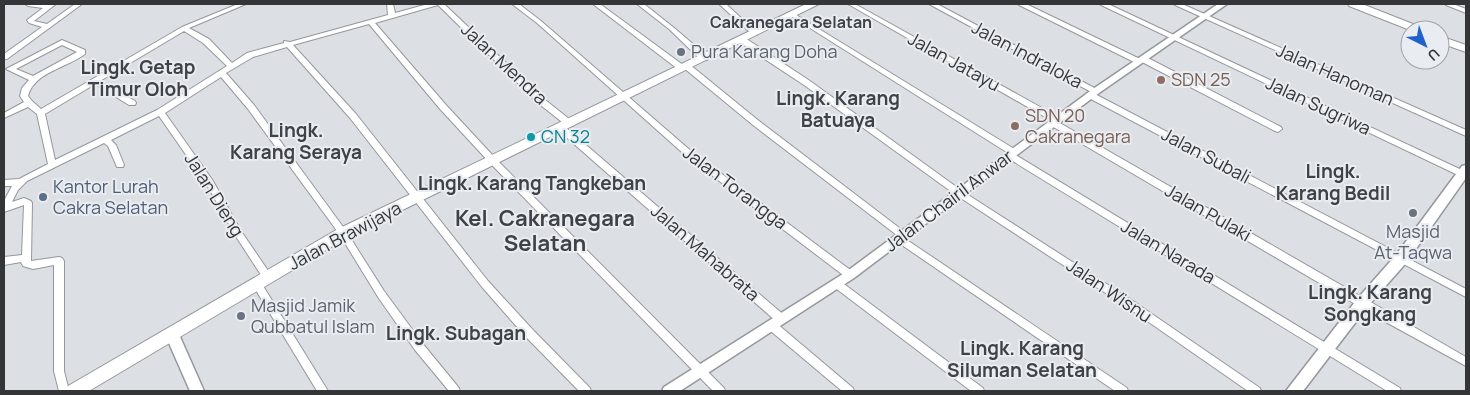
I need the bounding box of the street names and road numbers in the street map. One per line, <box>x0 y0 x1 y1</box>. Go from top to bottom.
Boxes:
street label: Jalan Indraloka <box>968 15 1087 93</box>
street label: Jalan Mendra <box>456 17 553 109</box>
street label: Jalan Jatayu <box>904 26 1005 96</box>
street label: Jalan Hanoman <box>1273 37 1398 111</box>
street label: Jalan Sugriwa <box>1262 70 1375 140</box>
street label: Jalan Subali <box>1158 122 1255 189</box>
street label: Jalan Torangga <box>678 140 793 234</box>
street label: Jalan Chairil Anwar <box>879 144 1018 256</box>
street label: Jalan Dieng <box>180 148 250 241</box>
street label: Jalan Pulaki <box>1161 178 1256 246</box>
street label: Jalan Brawijaya <box>284 195 405 275</box>
street label: Jalan Mahabrata <box>646 198 765 306</box>
street label: Jalan Narada <box>1117 214 1220 289</box>
street label: Jalan Wisnu <box>1062 253 1157 328</box>

